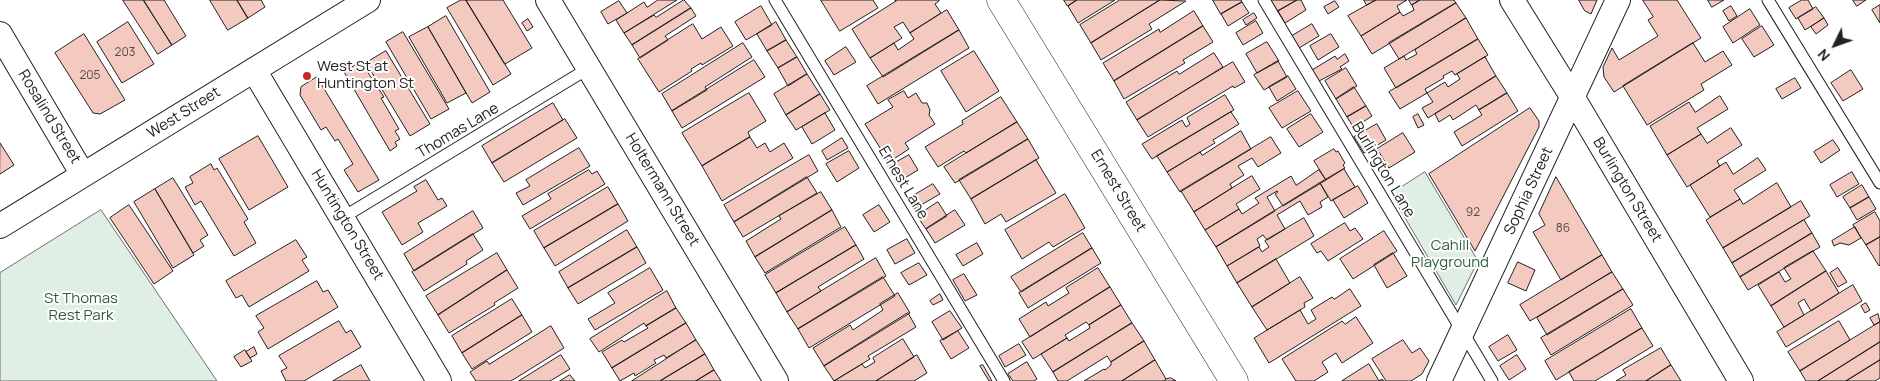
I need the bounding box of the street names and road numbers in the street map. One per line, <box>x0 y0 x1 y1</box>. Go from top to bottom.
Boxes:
street label: Rosalind Street <box>14 67 84 167</box>
street label: West Street <box>144 83 224 143</box>
street label: Thomas Lane <box>414 100 502 162</box>
street label: Burlington Lane <box>1347 119 1419 221</box>
street label: Holtermann Street <box>621 130 703 250</box>
street label: Burlington Street <box>1589 134 1665 246</box>
street label: Ernest Lane <box>874 143 932 223</box>
street label: Sophia Street <box>1501 144 1557 238</box>
street label: Ernest Street <box>1086 147 1150 235</box>
street label: Huntington Street <box>307 166 387 284</box>

